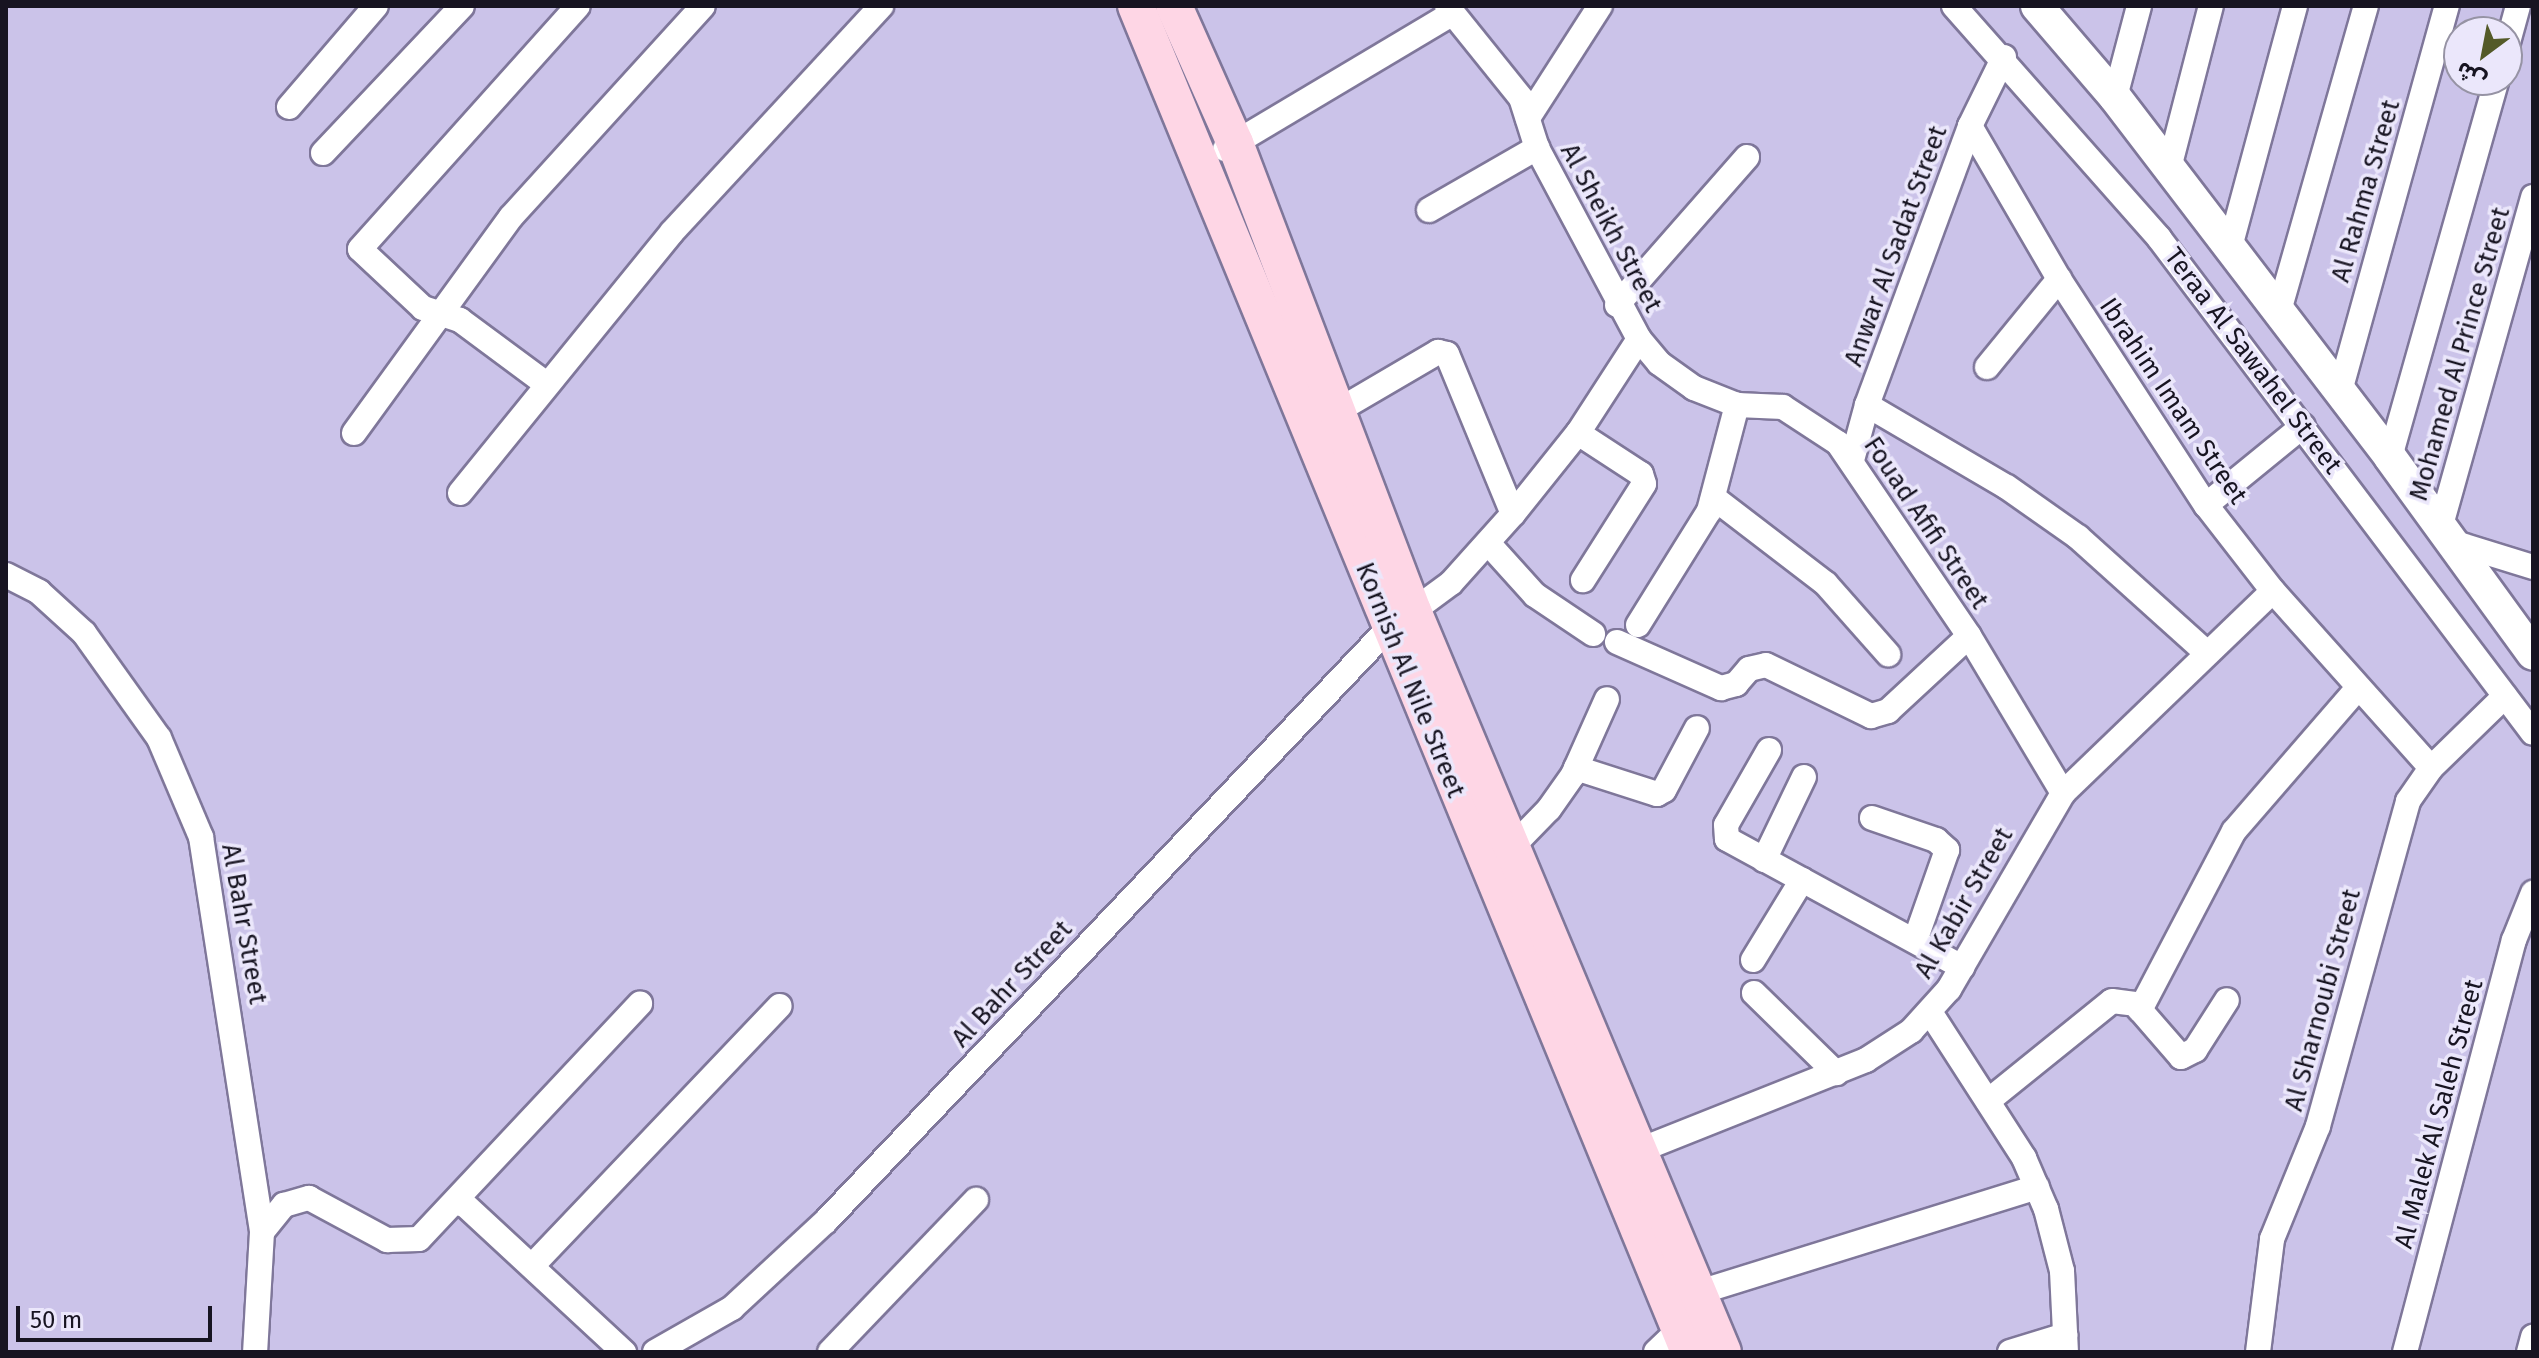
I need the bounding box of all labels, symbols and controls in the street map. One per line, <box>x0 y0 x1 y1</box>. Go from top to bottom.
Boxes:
north arrow <box>2443 16 2523 96</box>
text: ش <box>2451 56 2491 95</box>
street label: Al Rahma Street <box>2325 96 2407 286</box>
street label: Anwar Al Sadat Street <box>1838 121 1954 371</box>
street label: Al Sheikh Street <box>1553 138 1669 318</box>
street label: Mohamed Al Prince Street <box>2403 204 2517 504</box>
street label: Teraa Al Sawahel Street <box>2158 242 2348 480</box>
street label: Ibrahim Imam Street <box>2092 292 2254 510</box>
street label: Fouad Afifi Street <box>1857 431 1995 615</box>
street label: Kornish Al Nile Street <box>1349 558 1471 802</box>
street label: Al Kabir Street <box>1908 822 2020 984</box>
street label: Al Bahr Street <box>215 841 273 1007</box>
street label: Al Sharnoubi Street <box>2278 885 2368 1115</box>
street label: Al Bahr Street <box>945 914 1079 1054</box>
street label: Al Malek Al Saleh Street <box>2388 976 2490 1252</box>
scale bar <box>20 1290 216 1340</box>
text: 50 m <box>30 1306 82 1334</box>

